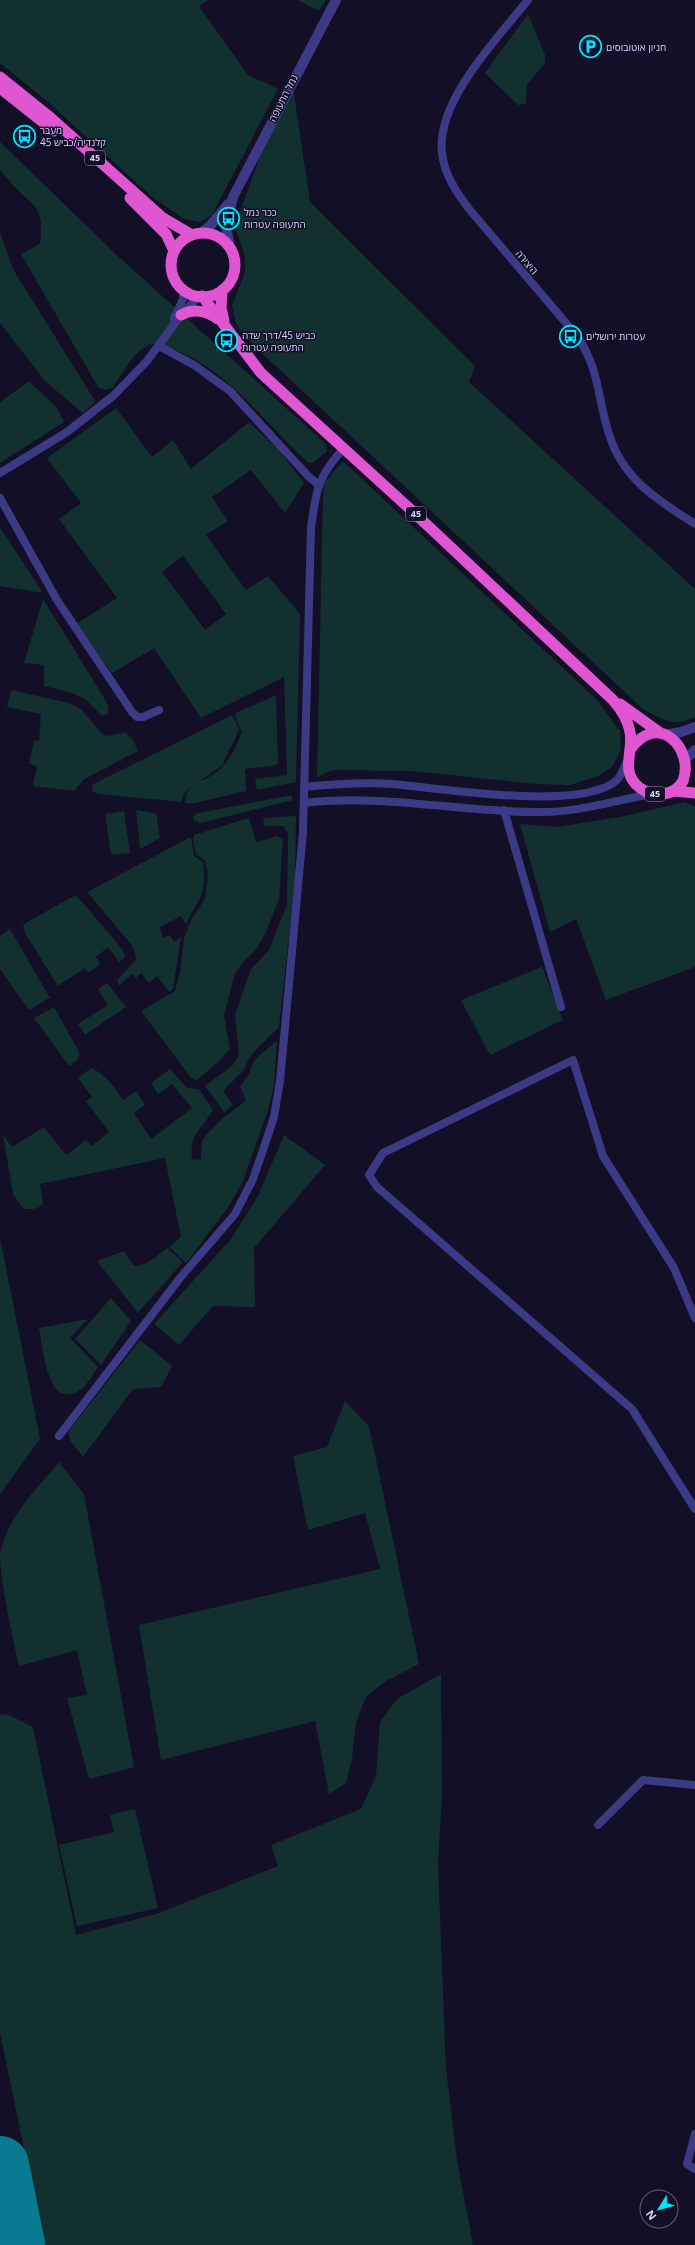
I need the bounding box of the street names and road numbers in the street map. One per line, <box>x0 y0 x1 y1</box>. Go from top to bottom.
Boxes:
street label: נמל התעופה <box>265 72 301 124</box>
road number: 45 <box>85 151 105 165</box>
street label: היצירה <box>513 247 541 277</box>
road number: 45 <box>406 507 426 521</box>
road number: 45 <box>645 787 665 801</box>

